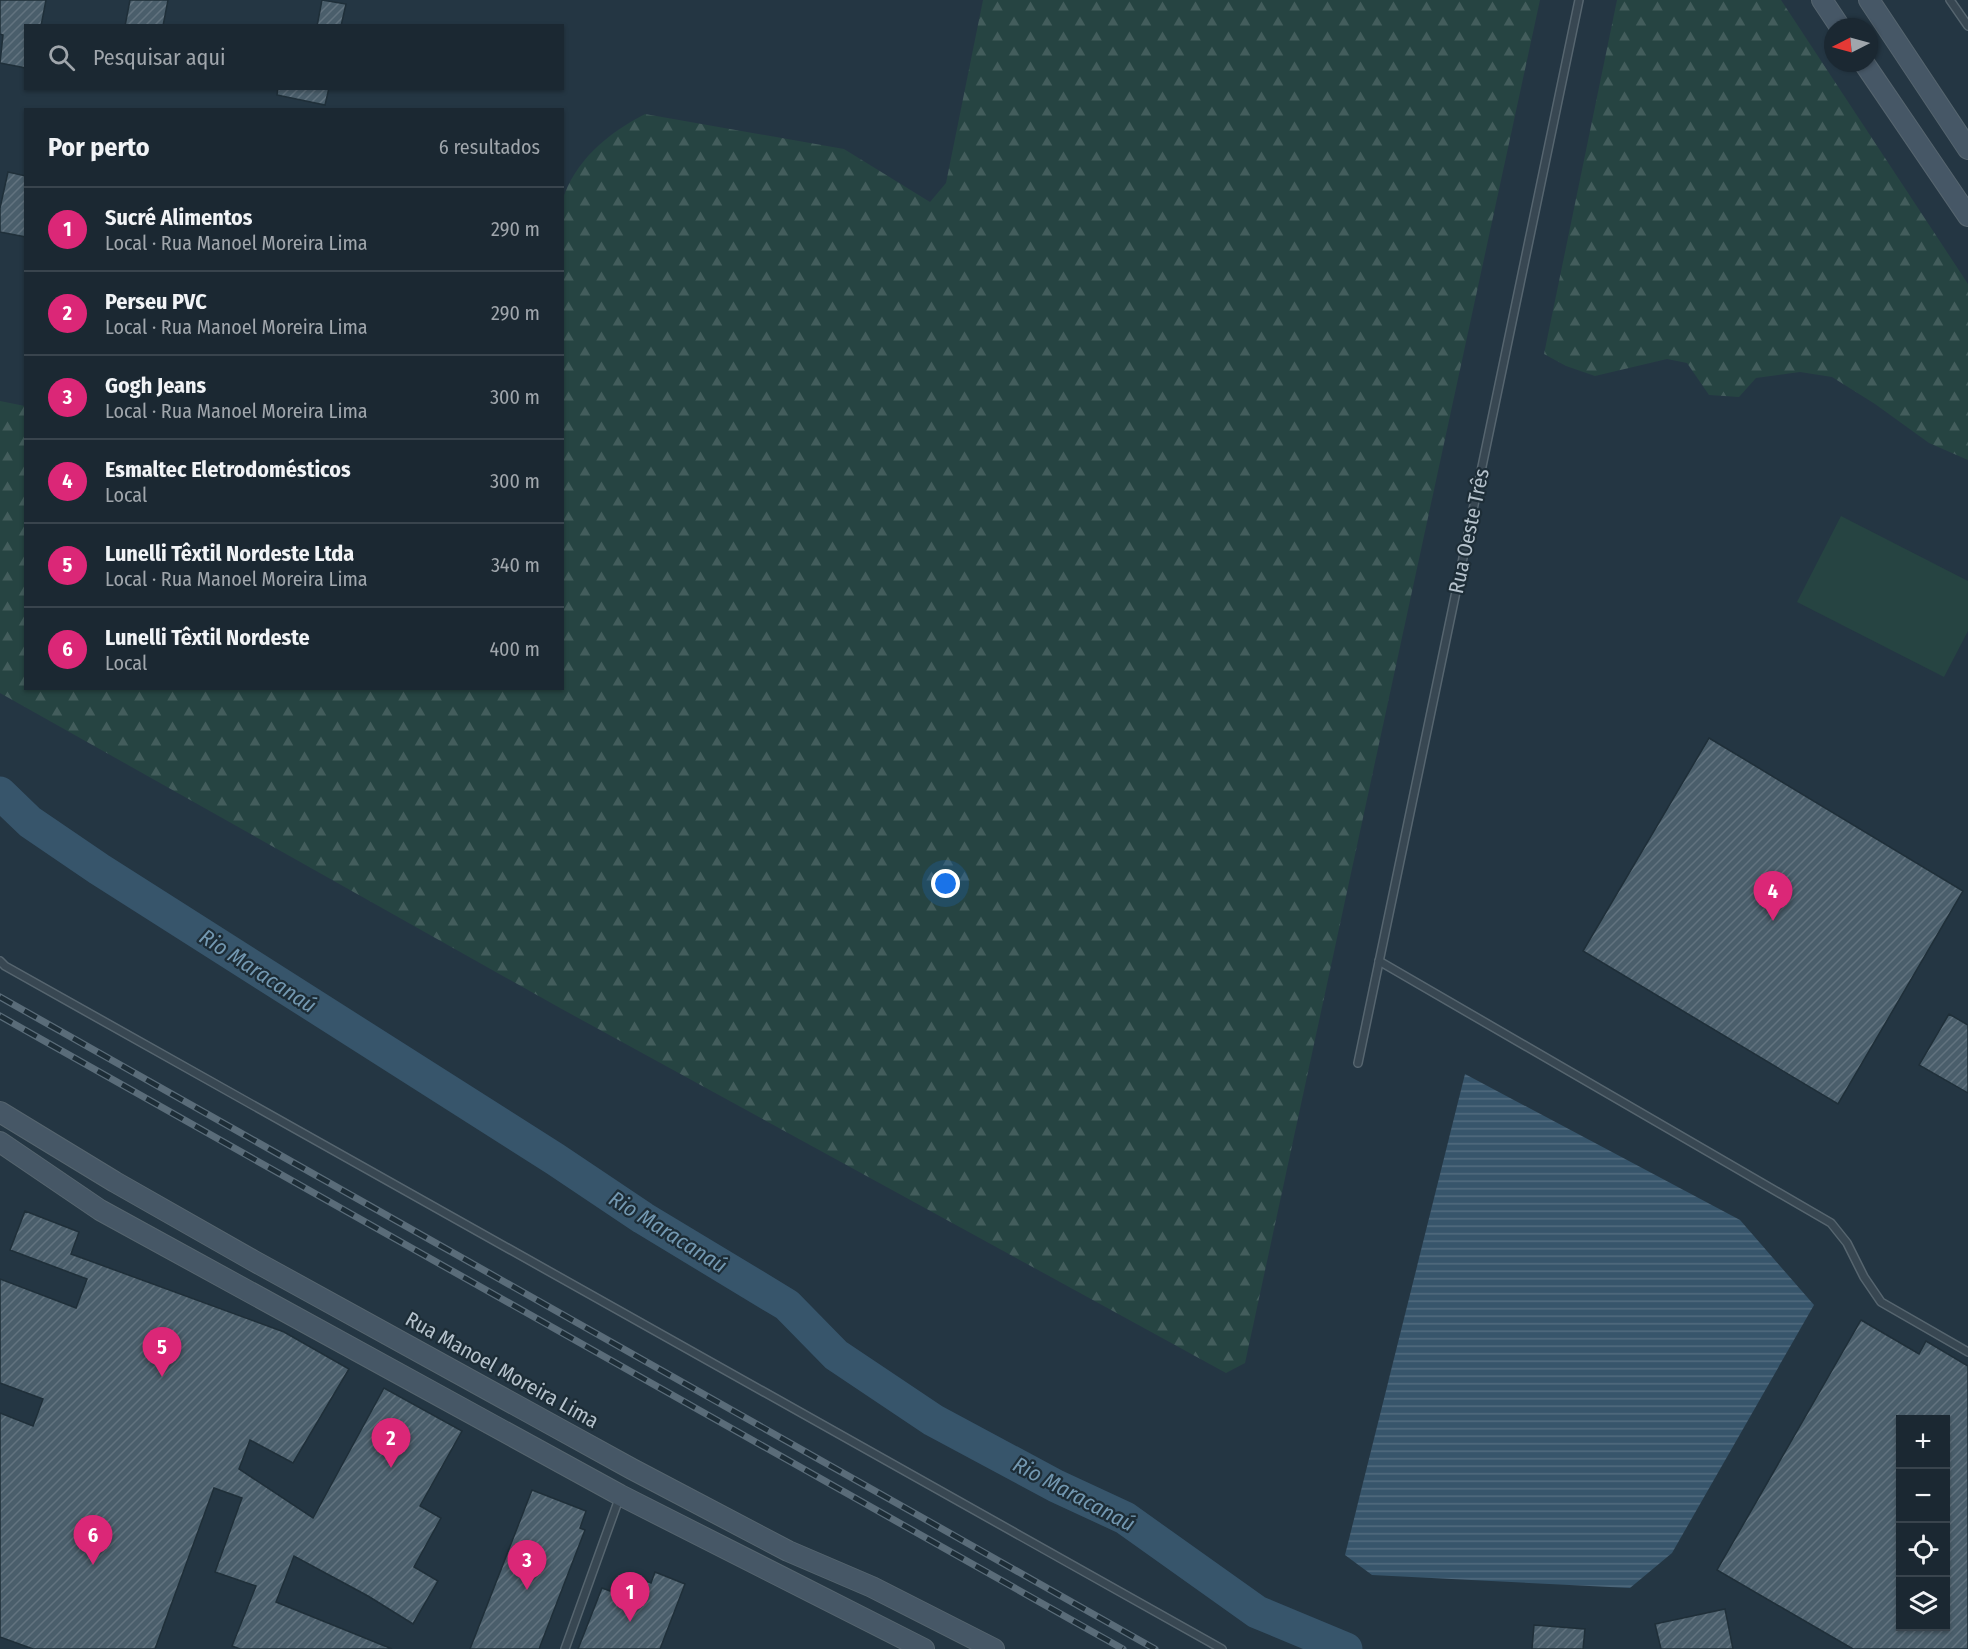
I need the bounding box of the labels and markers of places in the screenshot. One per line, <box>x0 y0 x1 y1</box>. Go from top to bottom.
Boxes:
pin: 4 <box>1754 872 1792 921</box>
pin: 5 <box>142 1328 182 1377</box>
pin: 2 <box>372 1418 410 1468</box>
pin: 6 <box>74 1516 112 1565</box>
pin: 3 <box>508 1540 546 1590</box>
pin: 1 <box>610 1572 650 1622</box>

